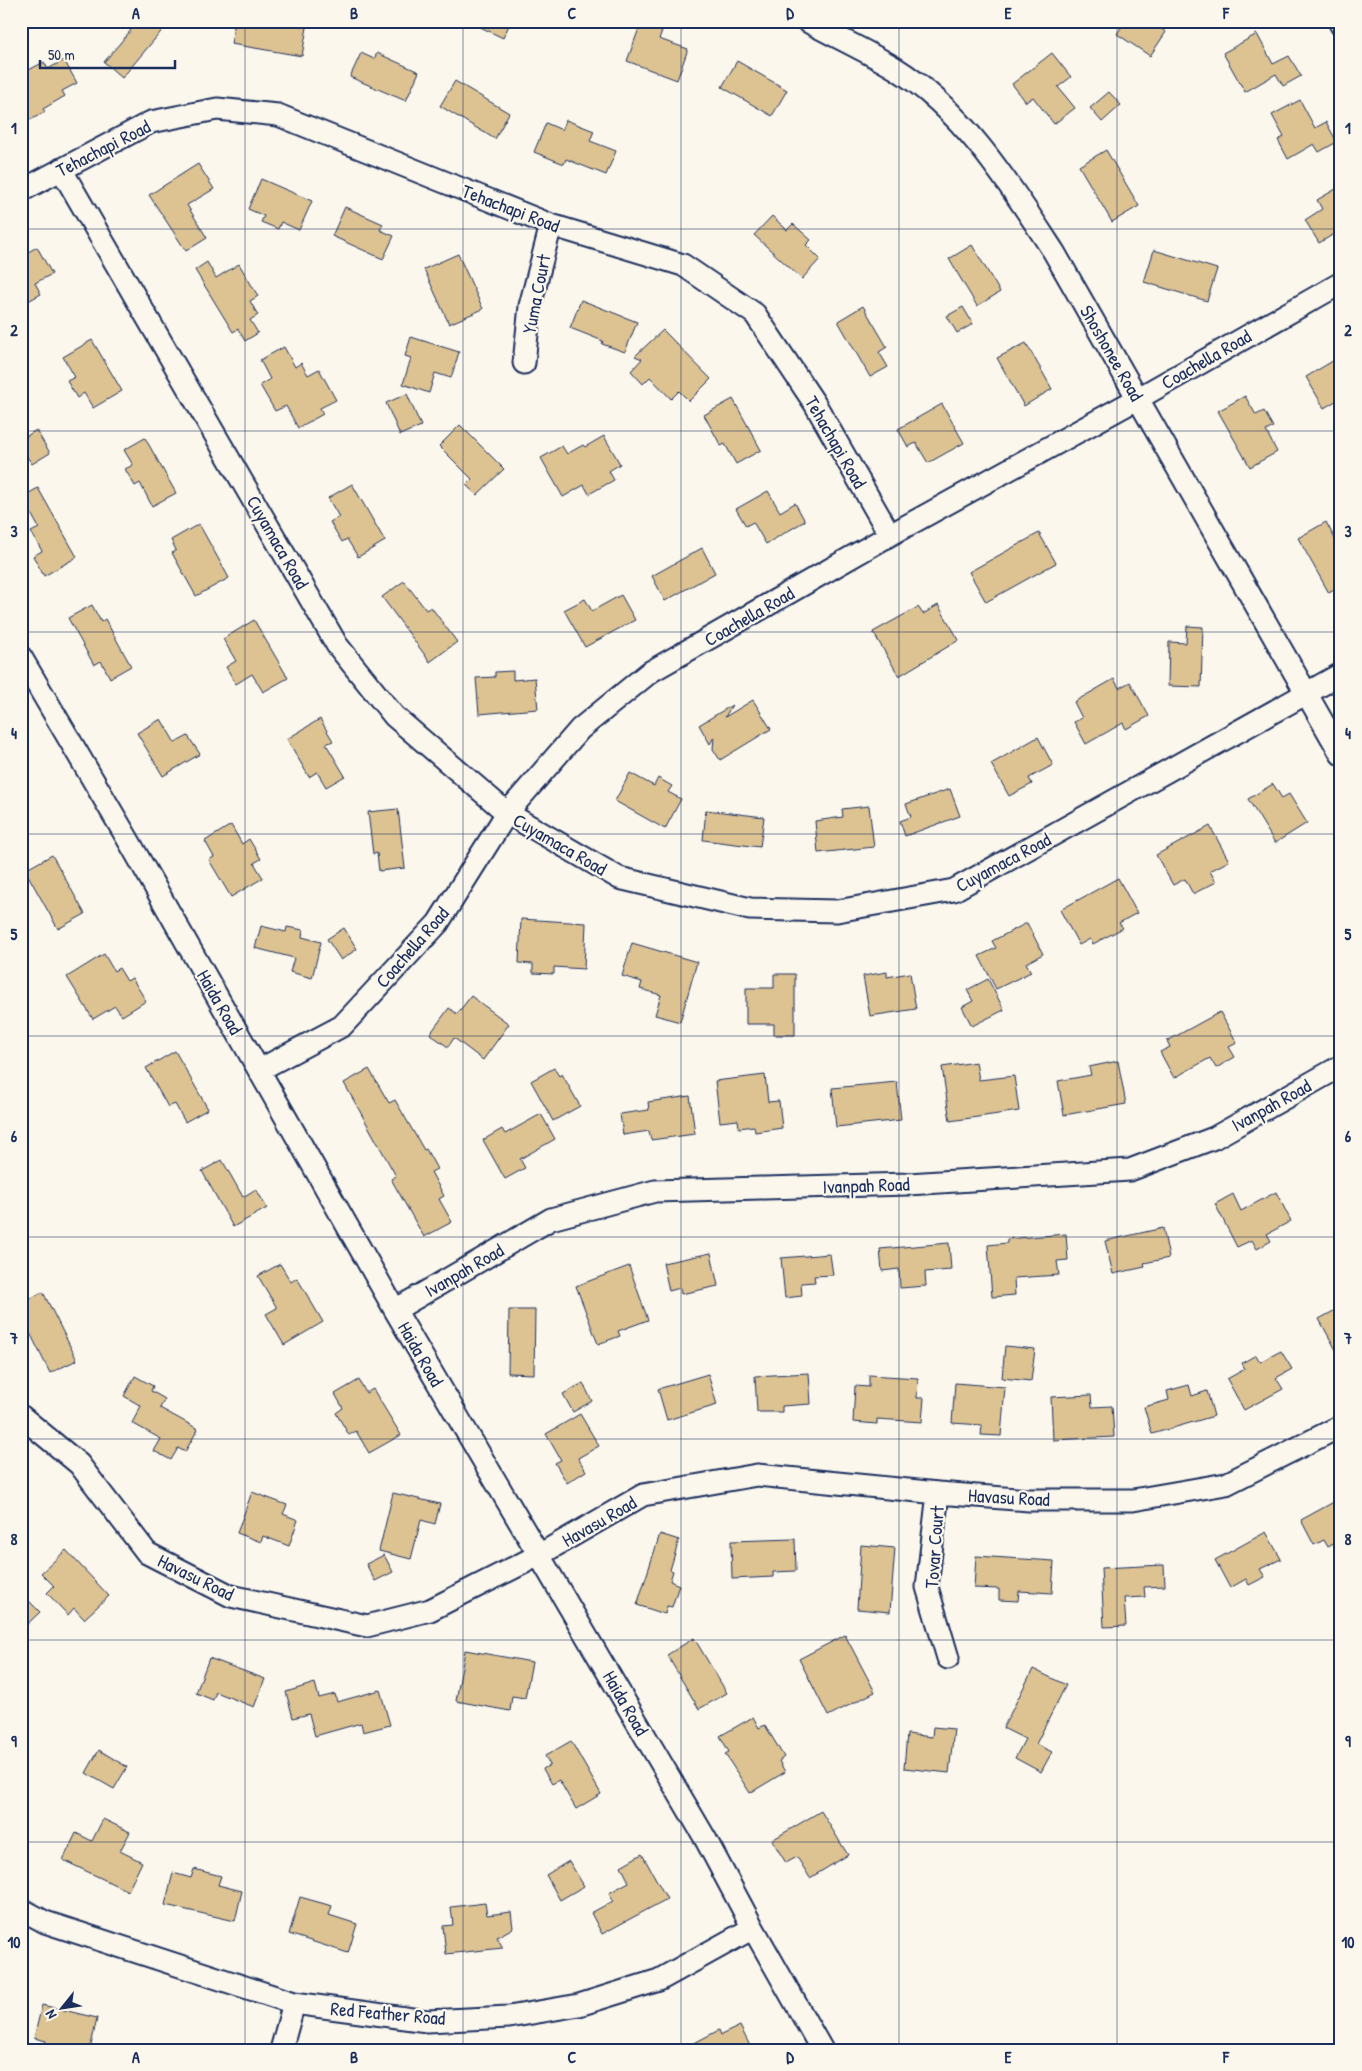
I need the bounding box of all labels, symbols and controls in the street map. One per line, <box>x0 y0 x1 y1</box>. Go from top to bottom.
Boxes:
text: A <box>132 2 140 24</box>
text: B <box>350 2 358 24</box>
text: C <box>568 2 577 24</box>
text: D <box>786 2 794 24</box>
text: E <box>1004 2 1012 24</box>
text: F <box>1222 2 1230 24</box>
scale bar <box>40 38 175 70</box>
text: 50 m <box>48 44 75 65</box>
street label: Tehachapi Road <box>51 113 155 183</box>
text: 1 <box>11 117 17 139</box>
text: 1 <box>1345 117 1351 139</box>
street label: Tehachapi Road <box>458 177 564 239</box>
street label: Yuma Court <box>516 252 557 336</box>
street label: Shoshonee Road <box>1074 300 1150 406</box>
text: 2 <box>10 319 18 341</box>
text: 2 <box>1344 319 1352 341</box>
street label: Coachella Road <box>1156 323 1256 395</box>
street label: Tehachapi Road <box>799 391 873 493</box>
street label: Cuyamaca Road <box>241 490 316 594</box>
text: 3 <box>10 520 18 542</box>
text: 3 <box>1344 520 1352 542</box>
street label: Coachella Road <box>699 580 799 652</box>
text: 4 <box>11 722 17 744</box>
text: 4 <box>1345 722 1351 744</box>
street label: Cuyamaca Road <box>508 807 612 882</box>
street label: Cuyamaca Road <box>951 826 1056 898</box>
street label: Coachella Road <box>370 900 455 993</box>
text: 5 <box>11 923 18 945</box>
text: 5 <box>1345 923 1352 945</box>
street label: Haida Road <box>191 965 249 1040</box>
street label: Ivanpah Road <box>1227 1072 1316 1138</box>
text: 6 <box>11 1125 18 1147</box>
text: 6 <box>1345 1125 1352 1147</box>
street label: Ivanpah Road <box>822 1170 911 1200</box>
street label: Ivanpah Road <box>420 1237 509 1303</box>
street label: Haida Road <box>392 1317 450 1392</box>
text: 7 <box>9 1327 18 1349</box>
text: 7 <box>1343 1327 1352 1349</box>
street label: Havasu Road <box>967 1482 1051 1512</box>
street label: Havasu Road <box>557 1489 641 1553</box>
street label: Tovar Court <box>918 1504 950 1589</box>
text: 8 <box>11 1528 18 1550</box>
text: 8 <box>1345 1528 1352 1550</box>
street label: Havasu Road <box>154 1547 239 1607</box>
street label: Haida Road <box>597 1666 655 1741</box>
text: 9 <box>11 1730 17 1752</box>
text: 9 <box>1345 1730 1351 1752</box>
text: 10 <box>8 1931 20 1953</box>
text: 10 <box>1342 1931 1354 1953</box>
north arrow <box>38 1984 88 2034</box>
street label: Red Feather Road <box>330 1995 447 2031</box>
text: N <box>40 2006 60 2023</box>
text: A <box>132 2046 140 2068</box>
text: B <box>350 2046 358 2068</box>
text: C <box>568 2046 577 2068</box>
text: D <box>786 2046 794 2068</box>
text: E <box>1004 2046 1012 2068</box>
text: F <box>1222 2046 1230 2068</box>

